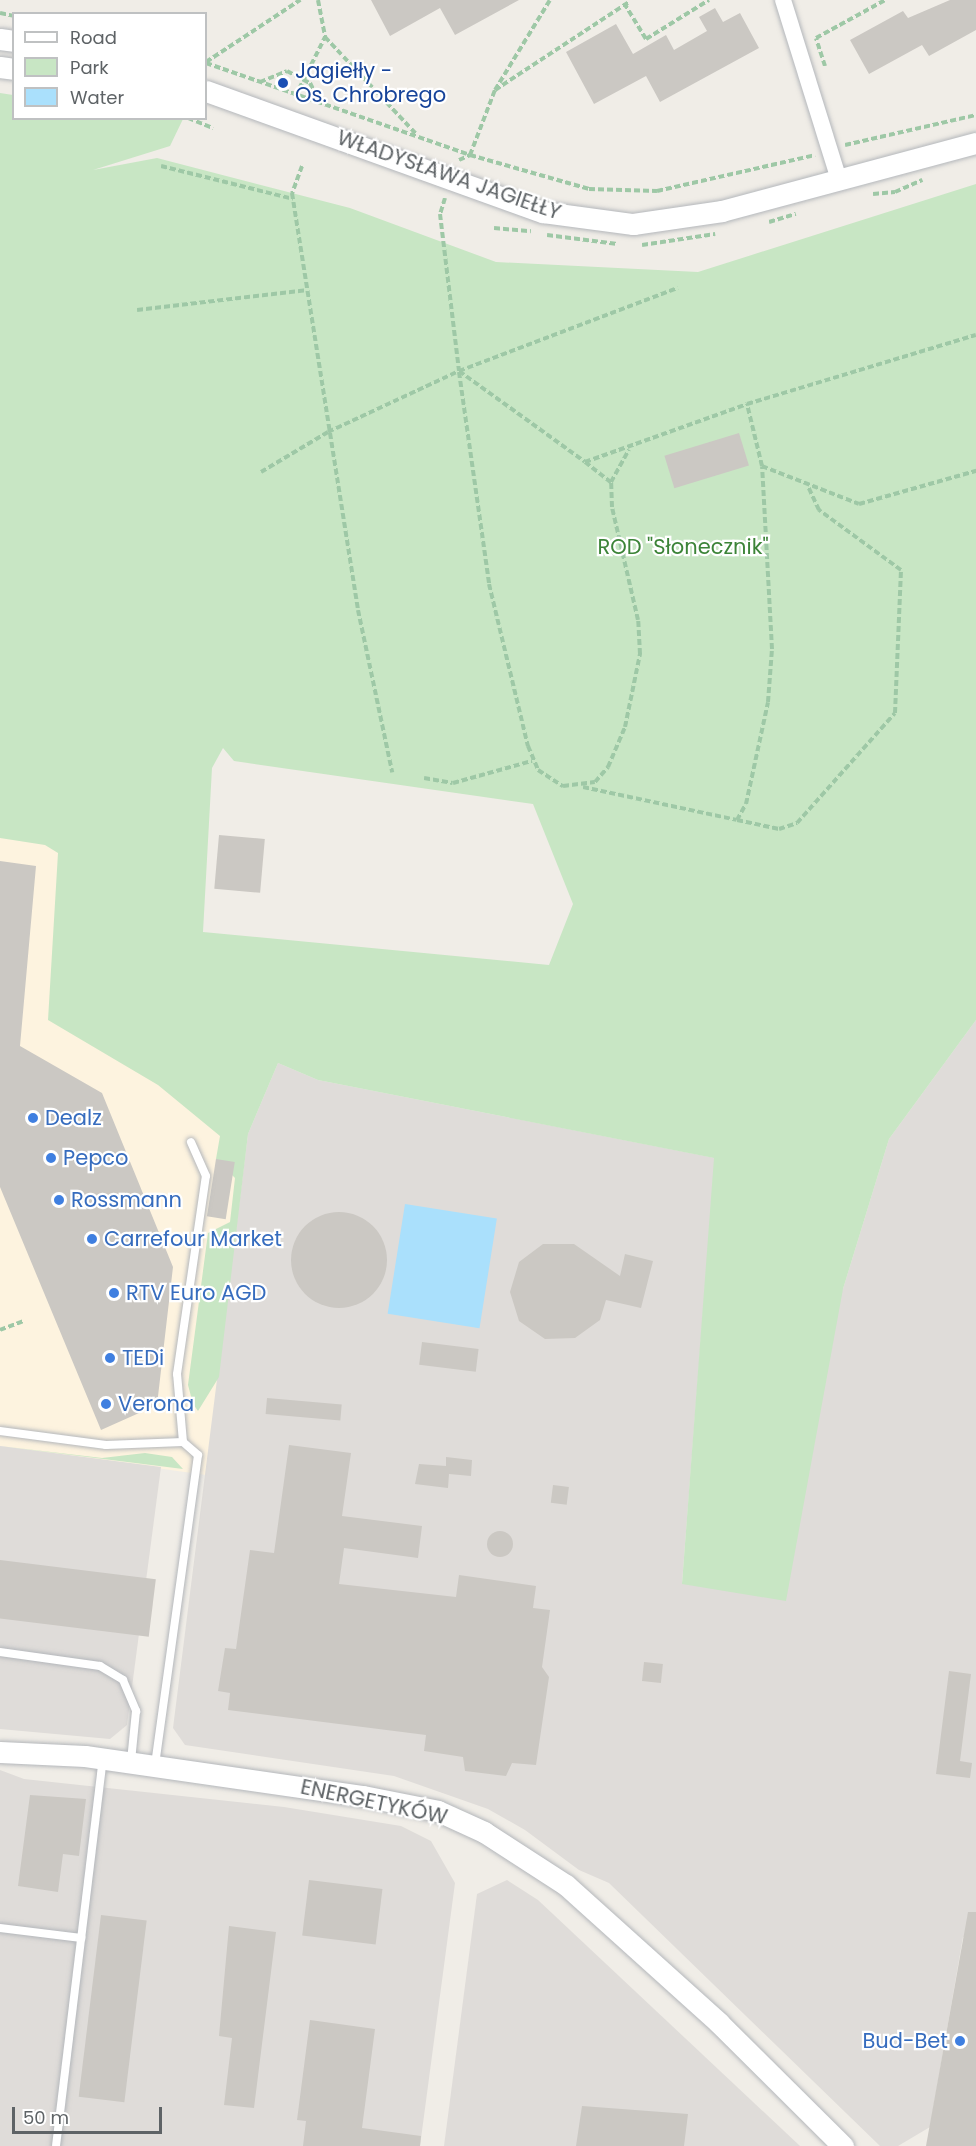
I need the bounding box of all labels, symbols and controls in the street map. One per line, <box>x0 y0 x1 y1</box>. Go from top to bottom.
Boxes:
legend <box>12 12 207 120</box>
text: Road <box>70 25 117 50</box>
text: Park <box>70 55 109 80</box>
place label: Jagiełły - Os. Chrobrego <box>295 58 446 108</box>
marker: Jagiełły - Os. Chrobrego <box>276 76 290 90</box>
text: Water <box>70 85 124 110</box>
street label: WŁADYSŁAWA JAGIEŁŁY <box>334 125 564 225</box>
park label: ROD "Słonecznik" <box>597 534 769 560</box>
place label: Dealz <box>45 1105 102 1131</box>
marker: Dealz <box>26 1111 40 1125</box>
place label: Pepco <box>63 1145 129 1171</box>
marker: Pepco <box>44 1151 58 1165</box>
place label: Rossmann <box>71 1187 182 1213</box>
marker: Rossmann <box>52 1193 66 1207</box>
place label: Carrefour Market <box>104 1226 282 1252</box>
marker: Carrefour Market <box>85 1232 99 1246</box>
place label: RTV Euro AGD <box>126 1280 266 1306</box>
marker: RTV Euro AGD <box>107 1286 121 1300</box>
place label: TEDi <box>122 1345 164 1371</box>
marker: TEDi <box>103 1351 117 1365</box>
place label: Verona <box>118 1391 194 1417</box>
marker: Verona <box>99 1397 113 1411</box>
street label: ENERGETYKÓW <box>298 1774 450 1830</box>
place label: Bud-Bet <box>862 2028 948 2054</box>
marker: Bud-Bet <box>953 2034 967 2048</box>
scale bar <box>15 2095 165 2133</box>
text: 50 m <box>23 2105 69 2130</box>

